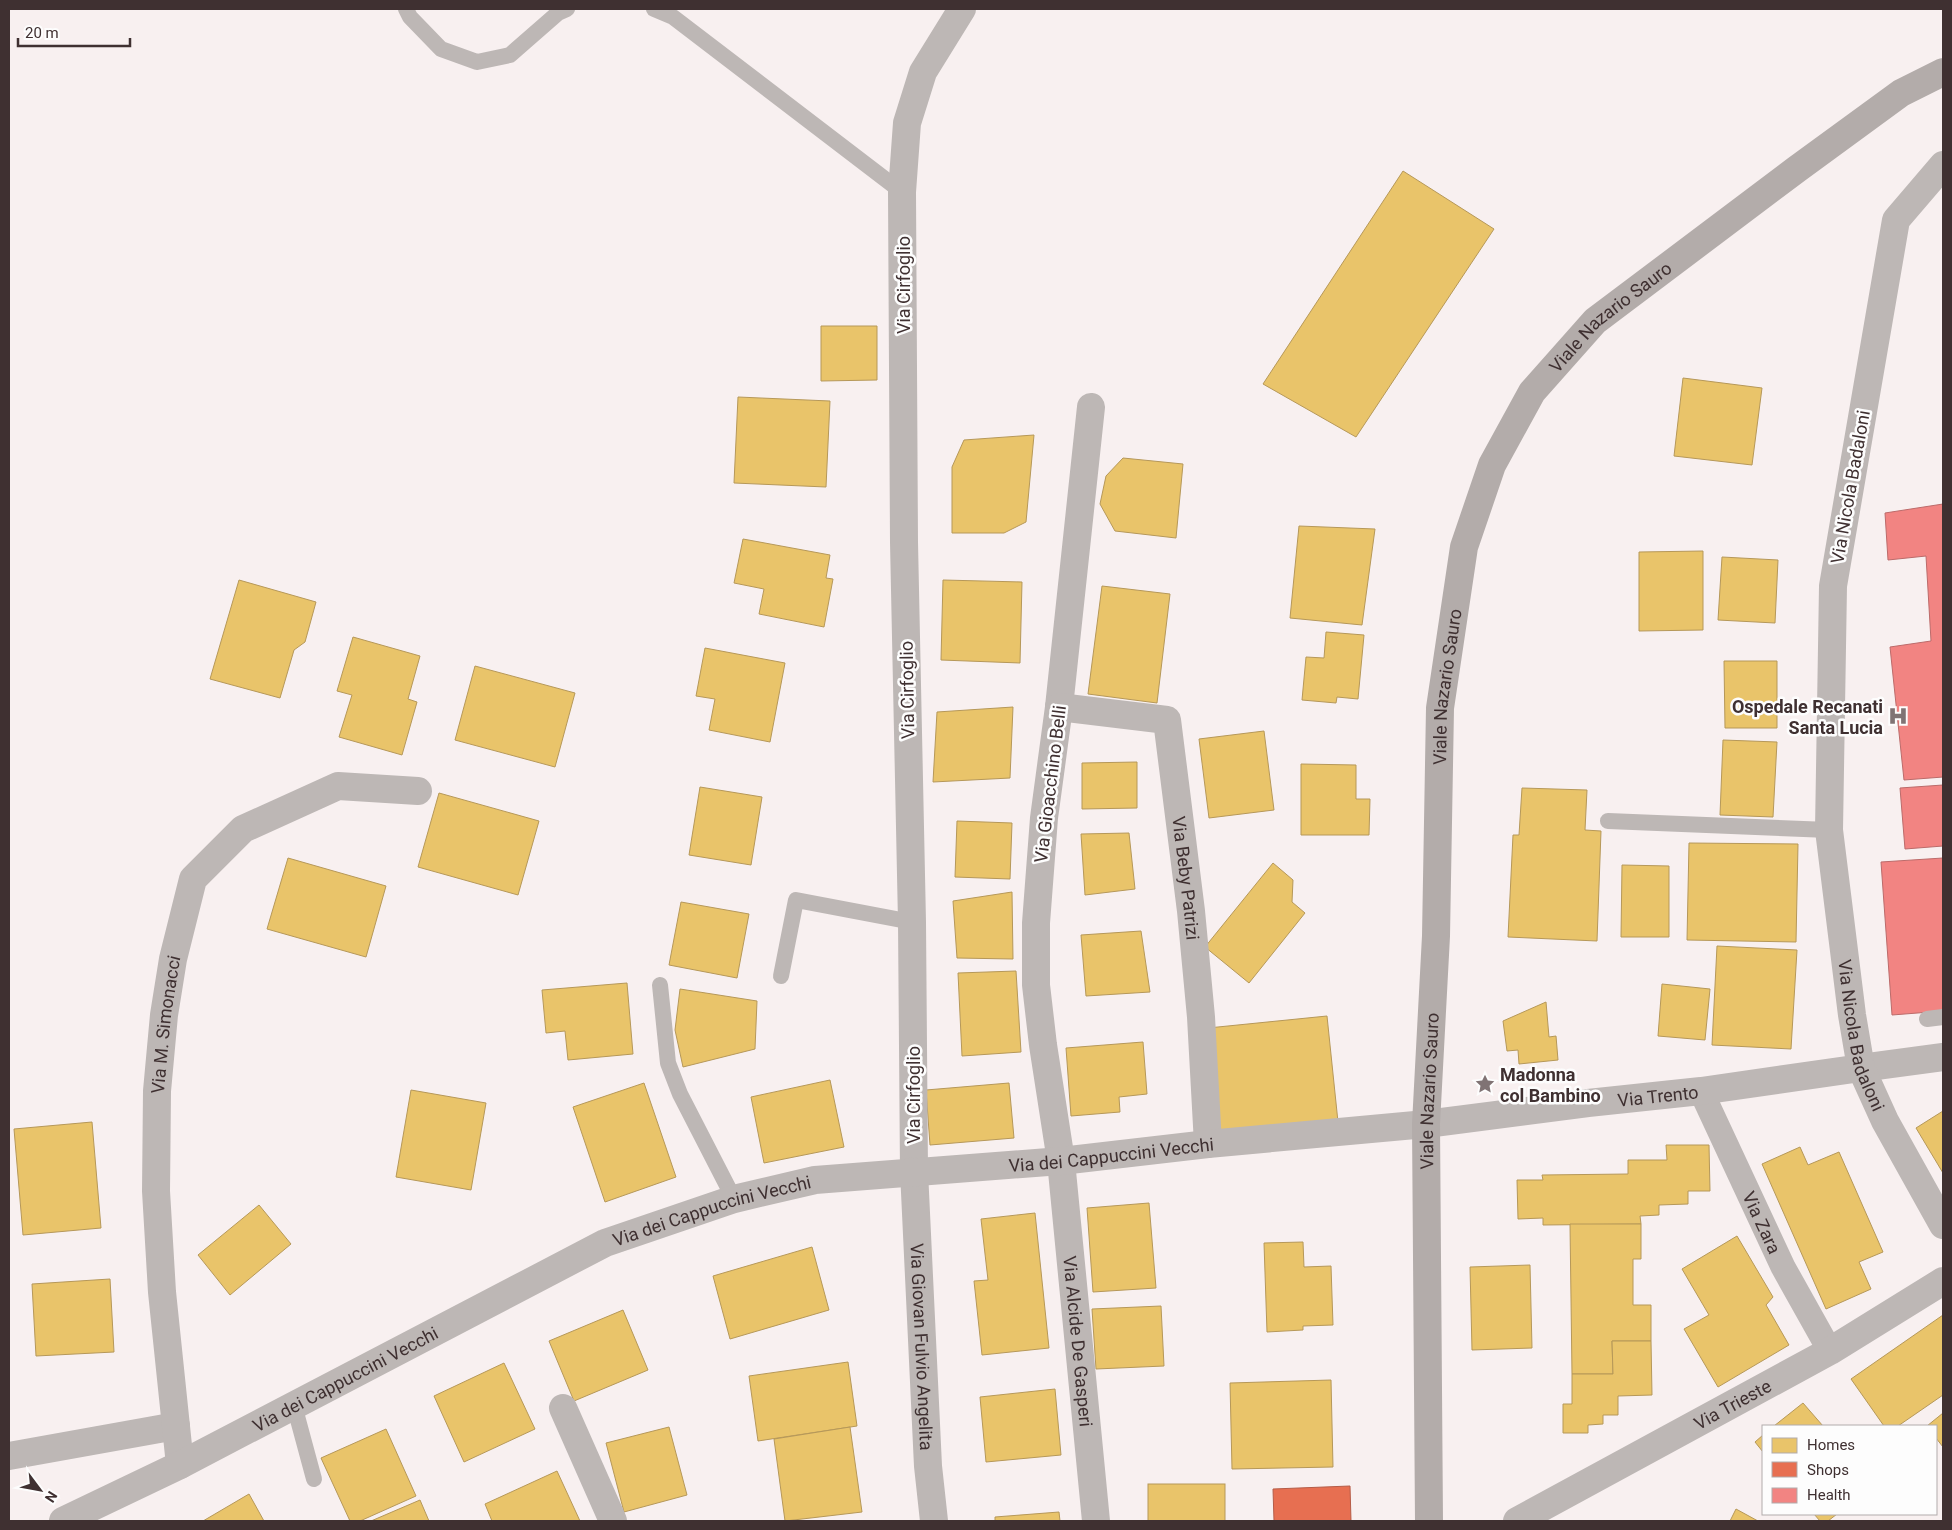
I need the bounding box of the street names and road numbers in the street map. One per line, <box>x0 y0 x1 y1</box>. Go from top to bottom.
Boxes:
street label: Via Cirfoglio <box>893 236 914 334</box>
street label: Viale Nazario Sauro <box>1544 257 1675 376</box>
street label: Via Nicola Badaloni <box>1826 409 1874 565</box>
street label: Viale Nazario Sauro <box>1429 607 1465 765</box>
street label: Via Cirfoglio <box>896 641 918 739</box>
street label: Via Gioacchino Belli <box>1030 704 1070 864</box>
street label: Via Beby Patrizi <box>1169 815 1204 941</box>
street label: Via M. Simonacci <box>146 953 184 1095</box>
street label: Via Nicola Badaloni <box>1835 958 1889 1114</box>
street label: Viale Nazario Sauro <box>1415 1012 1442 1170</box>
street label: Via Cirfoglio <box>903 1046 924 1144</box>
street label: Via Trento <box>1616 1081 1699 1110</box>
street label: Via dei Cappuccini Vecchi <box>1008 1133 1215 1176</box>
street label: Via dei Cappuccini Vecchi <box>610 1171 813 1250</box>
street label: Via Zara <box>1739 1188 1786 1257</box>
street label: Via Giovan Fulvio Angelita <box>907 1243 938 1451</box>
street label: Via Alcide De Gasperi <box>1060 1255 1097 1428</box>
street label: Via dei Cappuccini Vecchi <box>249 1322 441 1436</box>
street label: Via Trieste <box>1690 1375 1775 1433</box>

